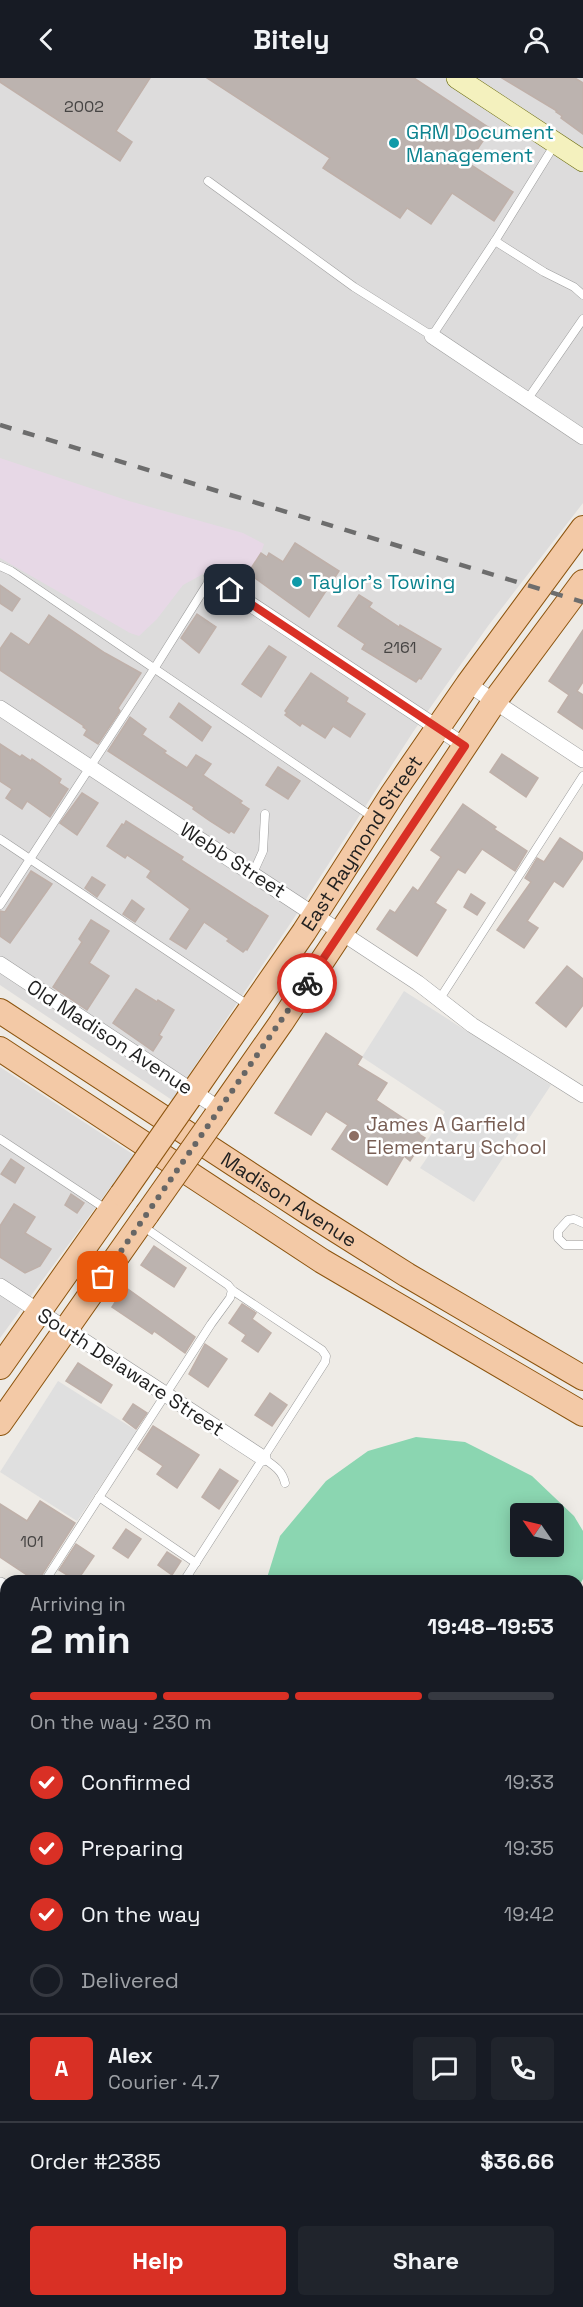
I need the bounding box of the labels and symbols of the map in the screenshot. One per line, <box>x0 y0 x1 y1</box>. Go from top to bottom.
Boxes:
house number: 2002 <box>64 96 104 117</box>
place label: GRM Document Management <box>406 119 554 168</box>
marker: GRM Document Management <box>387 136 401 150</box>
pin <box>204 564 255 615</box>
place label: Taylor's Towing <box>309 569 455 595</box>
marker: Taylor's Towing <box>290 575 304 589</box>
house number: 2161 <box>384 637 416 658</box>
street label: East Raymond Street <box>295 750 428 936</box>
street label: Webb Street <box>175 816 291 904</box>
courier <box>277 953 337 1013</box>
street label: Old Madison Avenue <box>22 973 198 1101</box>
place label: James A Garfield Elementary School <box>366 1111 547 1160</box>
marker: James A Garfield Elementary School <box>347 1129 361 1143</box>
street label: Madison Avenue <box>216 1146 362 1253</box>
pin <box>77 1251 128 1302</box>
street label: South Delaware Street <box>33 1302 229 1442</box>
north arrow <box>510 1503 564 1557</box>
house number: 101 <box>20 1531 44 1552</box>

